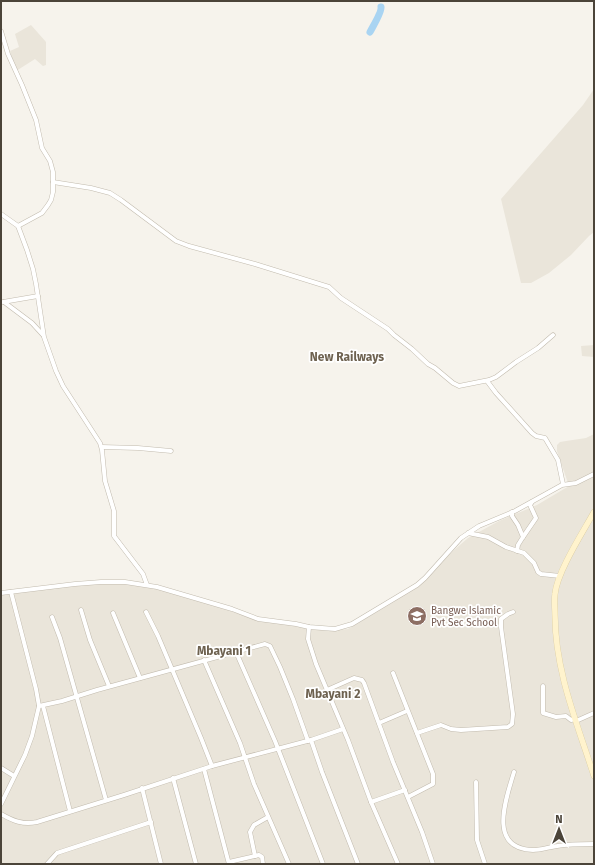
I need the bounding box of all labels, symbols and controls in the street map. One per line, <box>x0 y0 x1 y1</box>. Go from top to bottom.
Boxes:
district label: New Railways <box>310 350 384 364</box>
school or university icon: Bangwe Islamic Pvt Sec School <box>406 605 428 627</box>
place label: Bangwe Islamic Pvt Sec School <box>431 605 501 629</box>
district label: Mbayani 1 <box>197 644 251 658</box>
district label: Mbayani 2 <box>306 687 360 701</box>
north arrow <box>539 809 579 849</box>
text: N <box>555 813 563 826</box>

